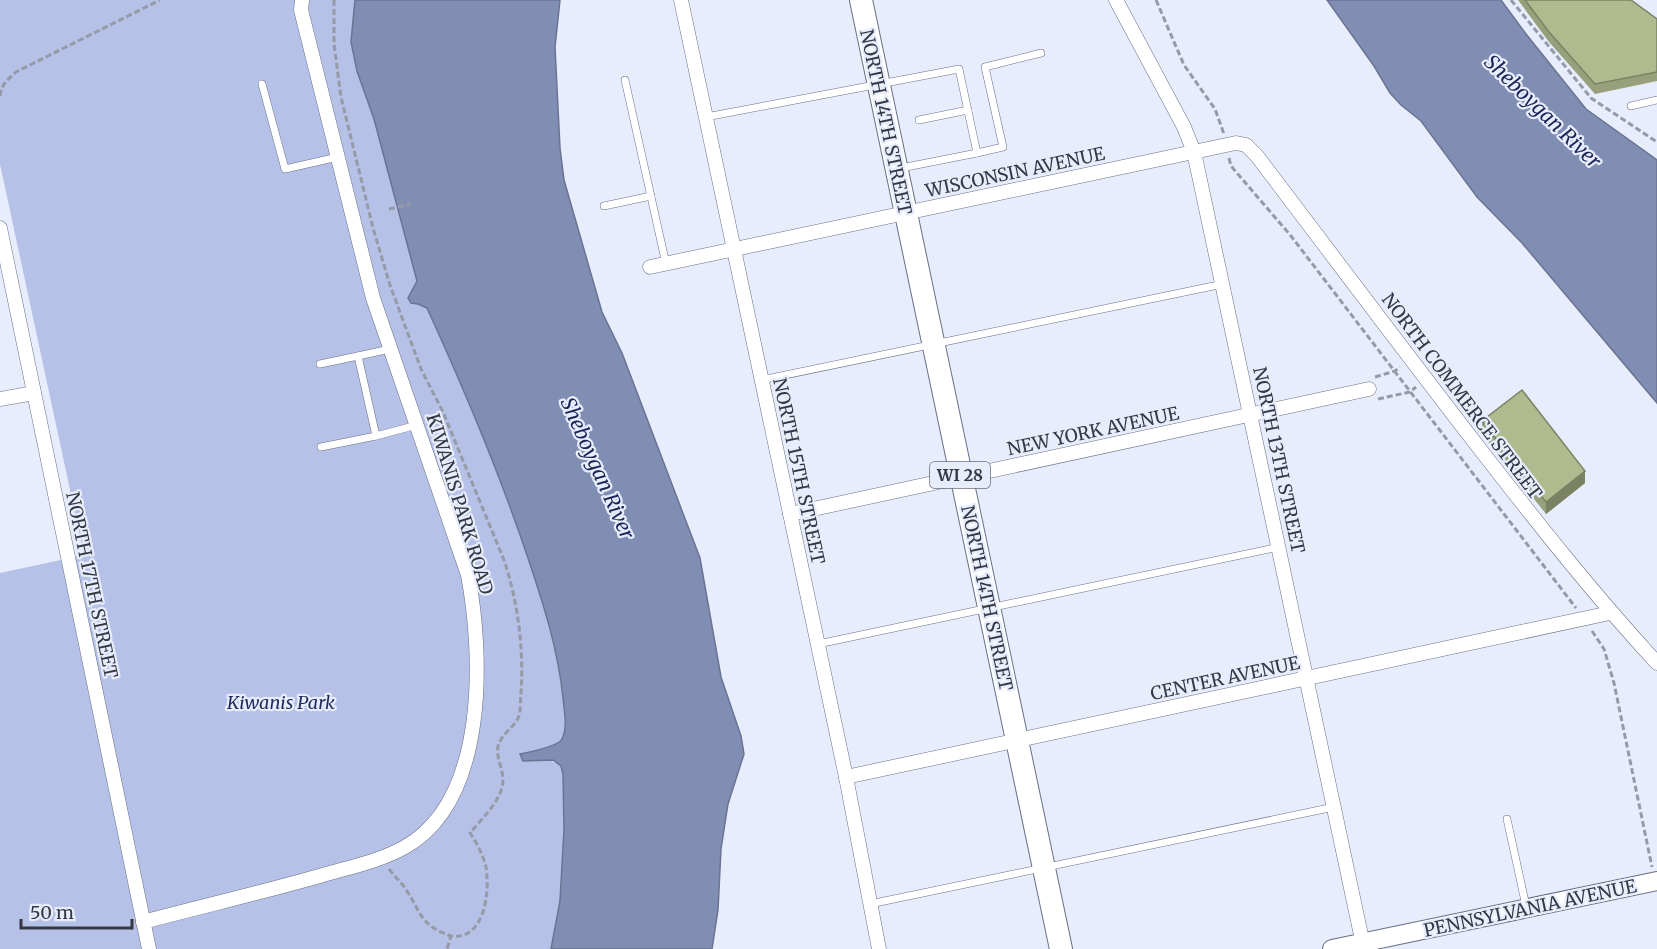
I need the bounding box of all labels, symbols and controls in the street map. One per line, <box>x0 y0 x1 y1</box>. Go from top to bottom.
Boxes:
street label: NORTH 14TH STREET <box>855 27 917 217</box>
water label: Sheboygan River <box>1480 49 1607 174</box>
street label: WISCONSIN AVENUE <box>922 142 1107 202</box>
street label: NORTH COMMERCE STREET <box>1377 288 1547 504</box>
street label: NORTH 13TH STREET <box>1248 365 1310 556</box>
street label: NORTH 15TH STREET <box>768 376 830 567</box>
water label: Sheboygan River <box>556 393 641 544</box>
street label: NEW YORK AVENUE <box>1005 401 1181 460</box>
street label: KIWANIS PARK ROAD <box>422 411 498 597</box>
road number: WI 28 <box>930 462 990 488</box>
street label: NORTH 17TH STREET <box>61 490 123 681</box>
street label: NORTH 14TH STREET <box>956 503 1018 693</box>
street label: CENTER AVENUE <box>1148 651 1302 705</box>
park label: Kiwanis Park <box>226 691 335 714</box>
street label: PENNSYLVANIA AVENUE <box>1422 874 1639 942</box>
scale bar <box>21 892 132 930</box>
text: 50 m <box>30 901 74 924</box>

